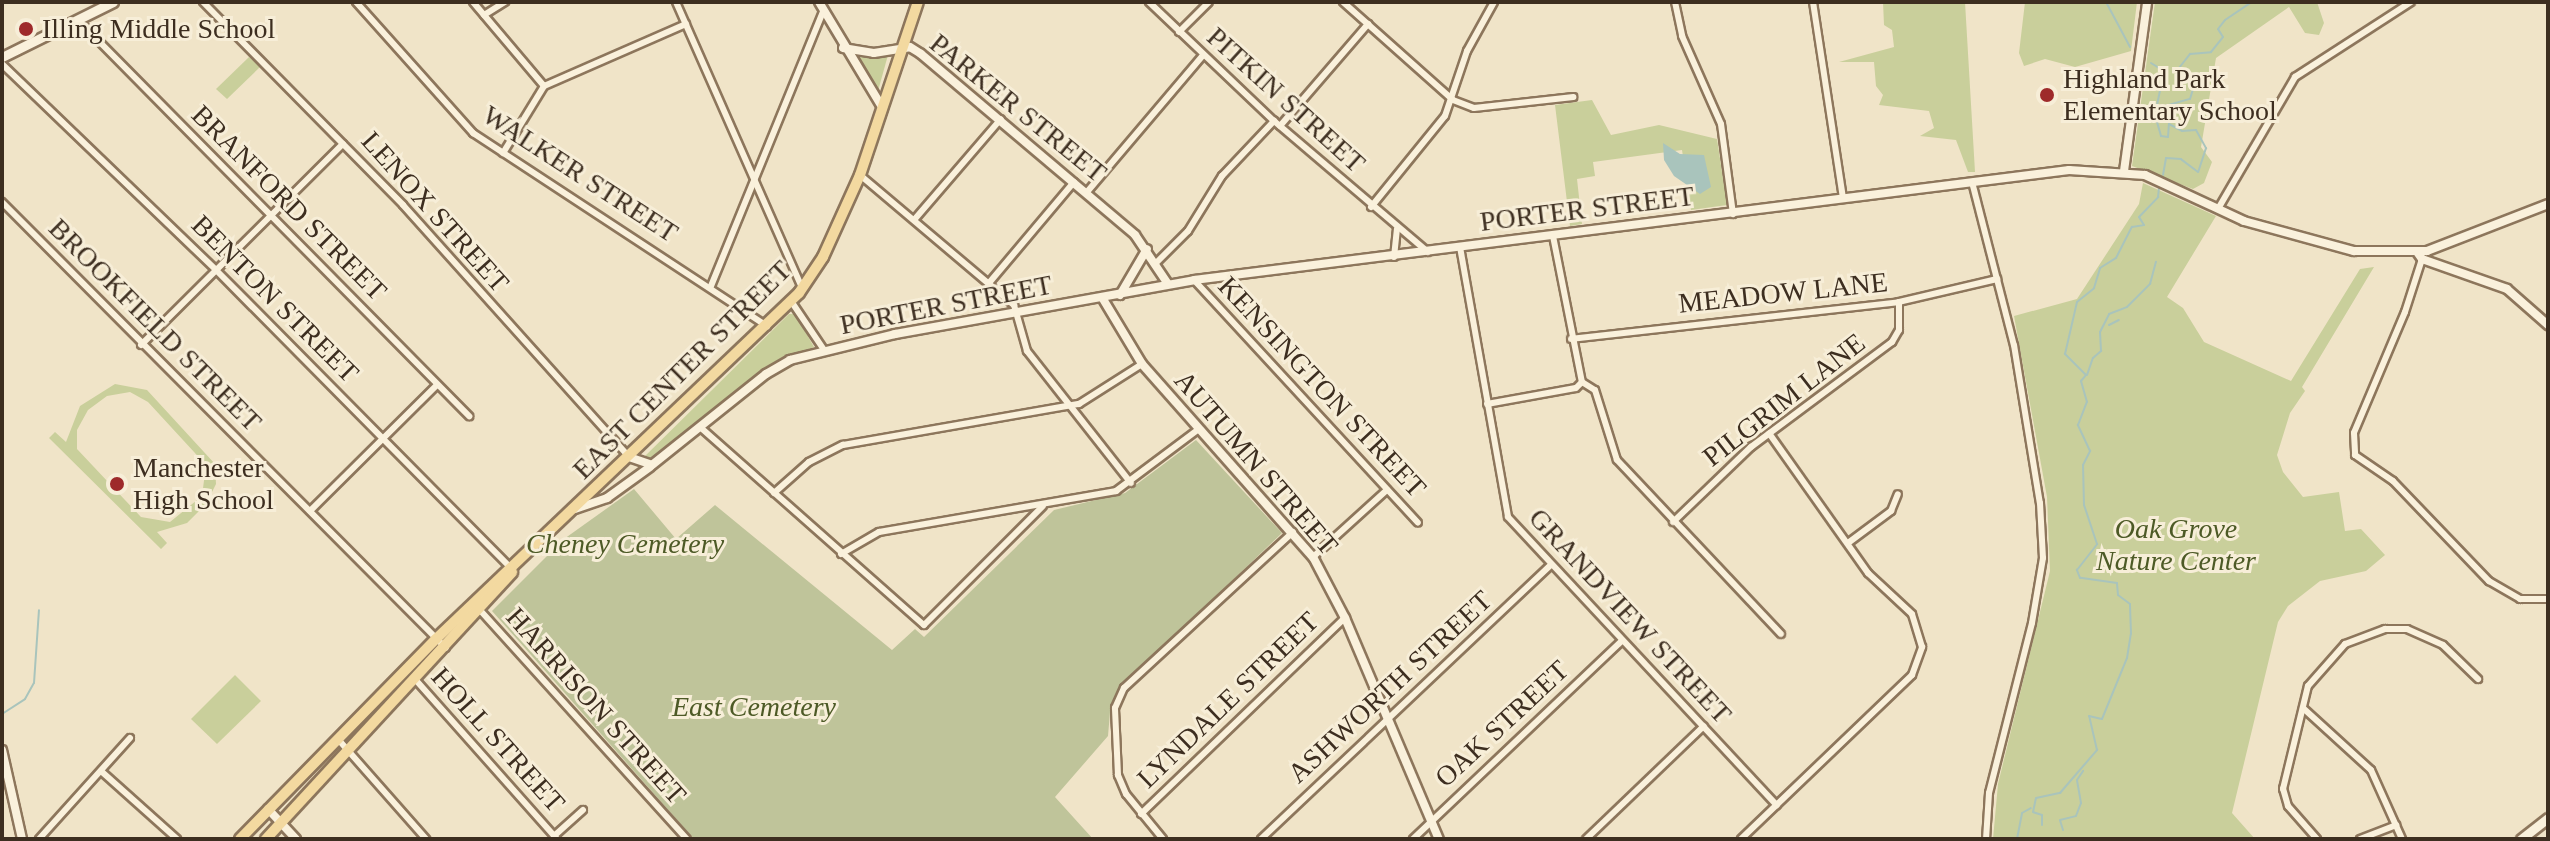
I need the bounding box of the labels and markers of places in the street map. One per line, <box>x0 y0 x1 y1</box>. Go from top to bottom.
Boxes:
place label: Illing Middle School <box>42 12 275 46</box>
marker: Illing Middle School <box>17 20 35 38</box>
place label: Highland Park Elementary School <box>2063 62 2277 128</box>
marker: Highland Park Elementary School <box>2038 86 2056 104</box>
place label: Manchester High School <box>133 451 274 517</box>
marker: Manchester High School <box>108 475 126 493</box>

